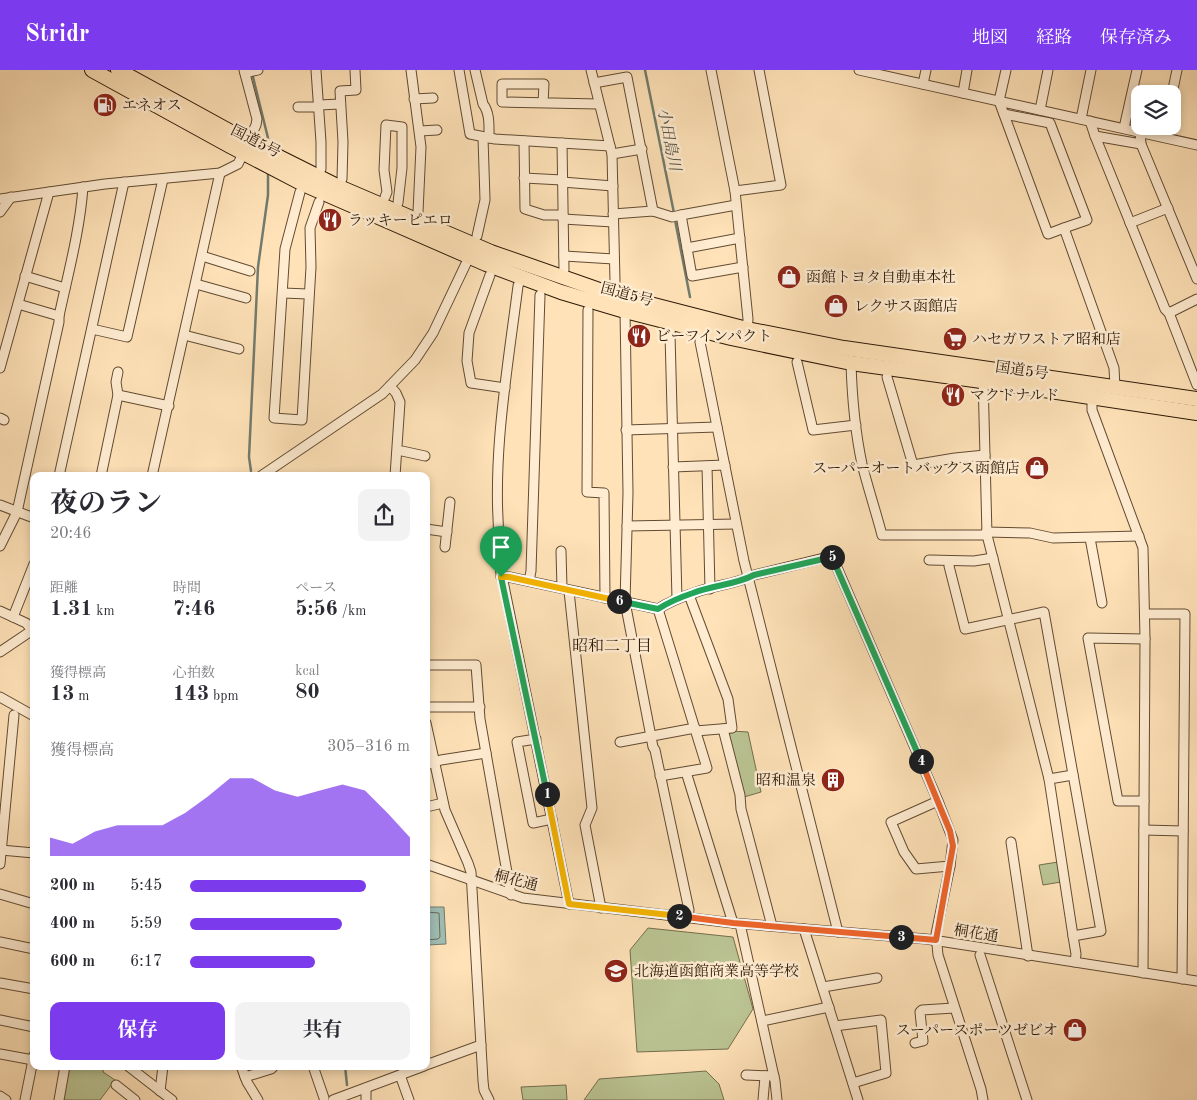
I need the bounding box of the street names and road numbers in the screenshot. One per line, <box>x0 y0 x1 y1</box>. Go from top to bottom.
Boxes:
street label: 国道5号 <box>228 122 284 161</box>
street label: 国道5号 <box>599 279 655 310</box>
street label: 国道5号 <box>994 358 1050 383</box>
street label: 桐花通 <box>492 867 540 894</box>
street label: 桐花通 <box>952 922 999 945</box>

